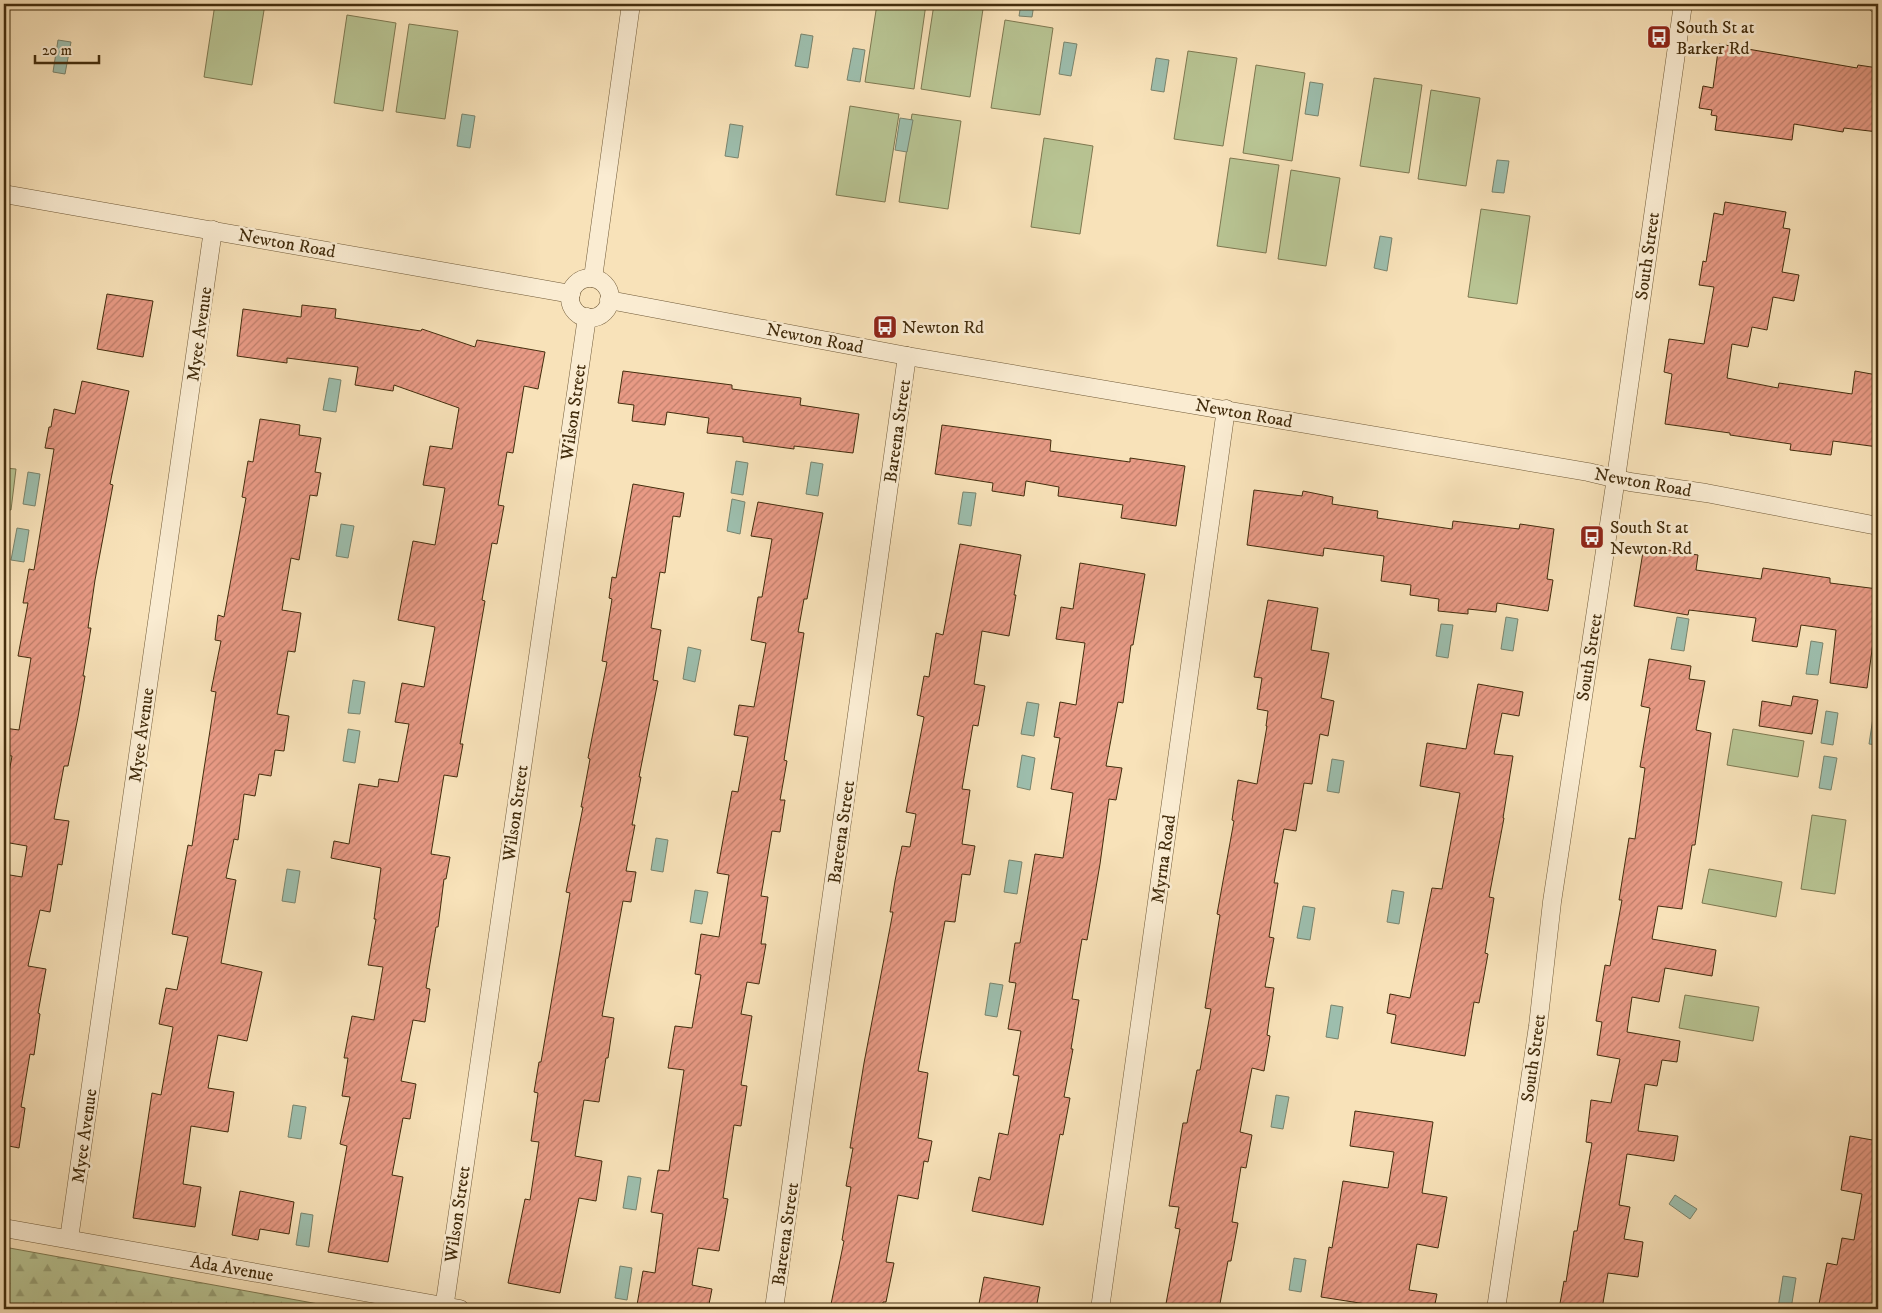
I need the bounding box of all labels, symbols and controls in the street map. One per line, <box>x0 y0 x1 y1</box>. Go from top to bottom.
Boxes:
place label: South St at Barker Rd <box>1676 17 1755 60</box>
bus stop icon: South St at Barker Rd <box>1646 24 1672 50</box>
scale bar <box>35 32 99 64</box>
text: 20 m <box>42 41 72 60</box>
street label: South Street <box>1631 211 1665 302</box>
street label: Newton Road <box>236 225 337 263</box>
street label: Myee Avenue <box>182 285 218 383</box>
bus stop icon: Newton Rd <box>872 314 898 340</box>
place label: Newton Rd <box>902 317 984 339</box>
street label: Newton Road <box>764 319 865 359</box>
street label: Wilson Street <box>556 362 592 463</box>
street label: Bareena Street <box>880 378 916 484</box>
street label: Newton Road <box>1193 395 1294 433</box>
street label: Newton Road <box>1592 464 1693 502</box>
place label: South St at Newton Rd <box>1610 517 1692 560</box>
bus stop icon: South St at Newton Rd <box>1579 524 1605 550</box>
street label: South Street <box>1572 611 1608 703</box>
street label: Myee Avenue <box>124 686 160 784</box>
street label: Wilson Street <box>498 763 534 864</box>
street label: Bareena Street <box>824 779 860 885</box>
street label: Myrna Road <box>1147 813 1181 905</box>
street label: South Street <box>1517 1013 1551 1104</box>
street label: Myee Avenue <box>67 1087 103 1185</box>
street label: Wilson Street <box>440 1164 476 1265</box>
street label: Bareena Street <box>768 1181 804 1287</box>
street label: Ada Avenue <box>189 1251 275 1287</box>

